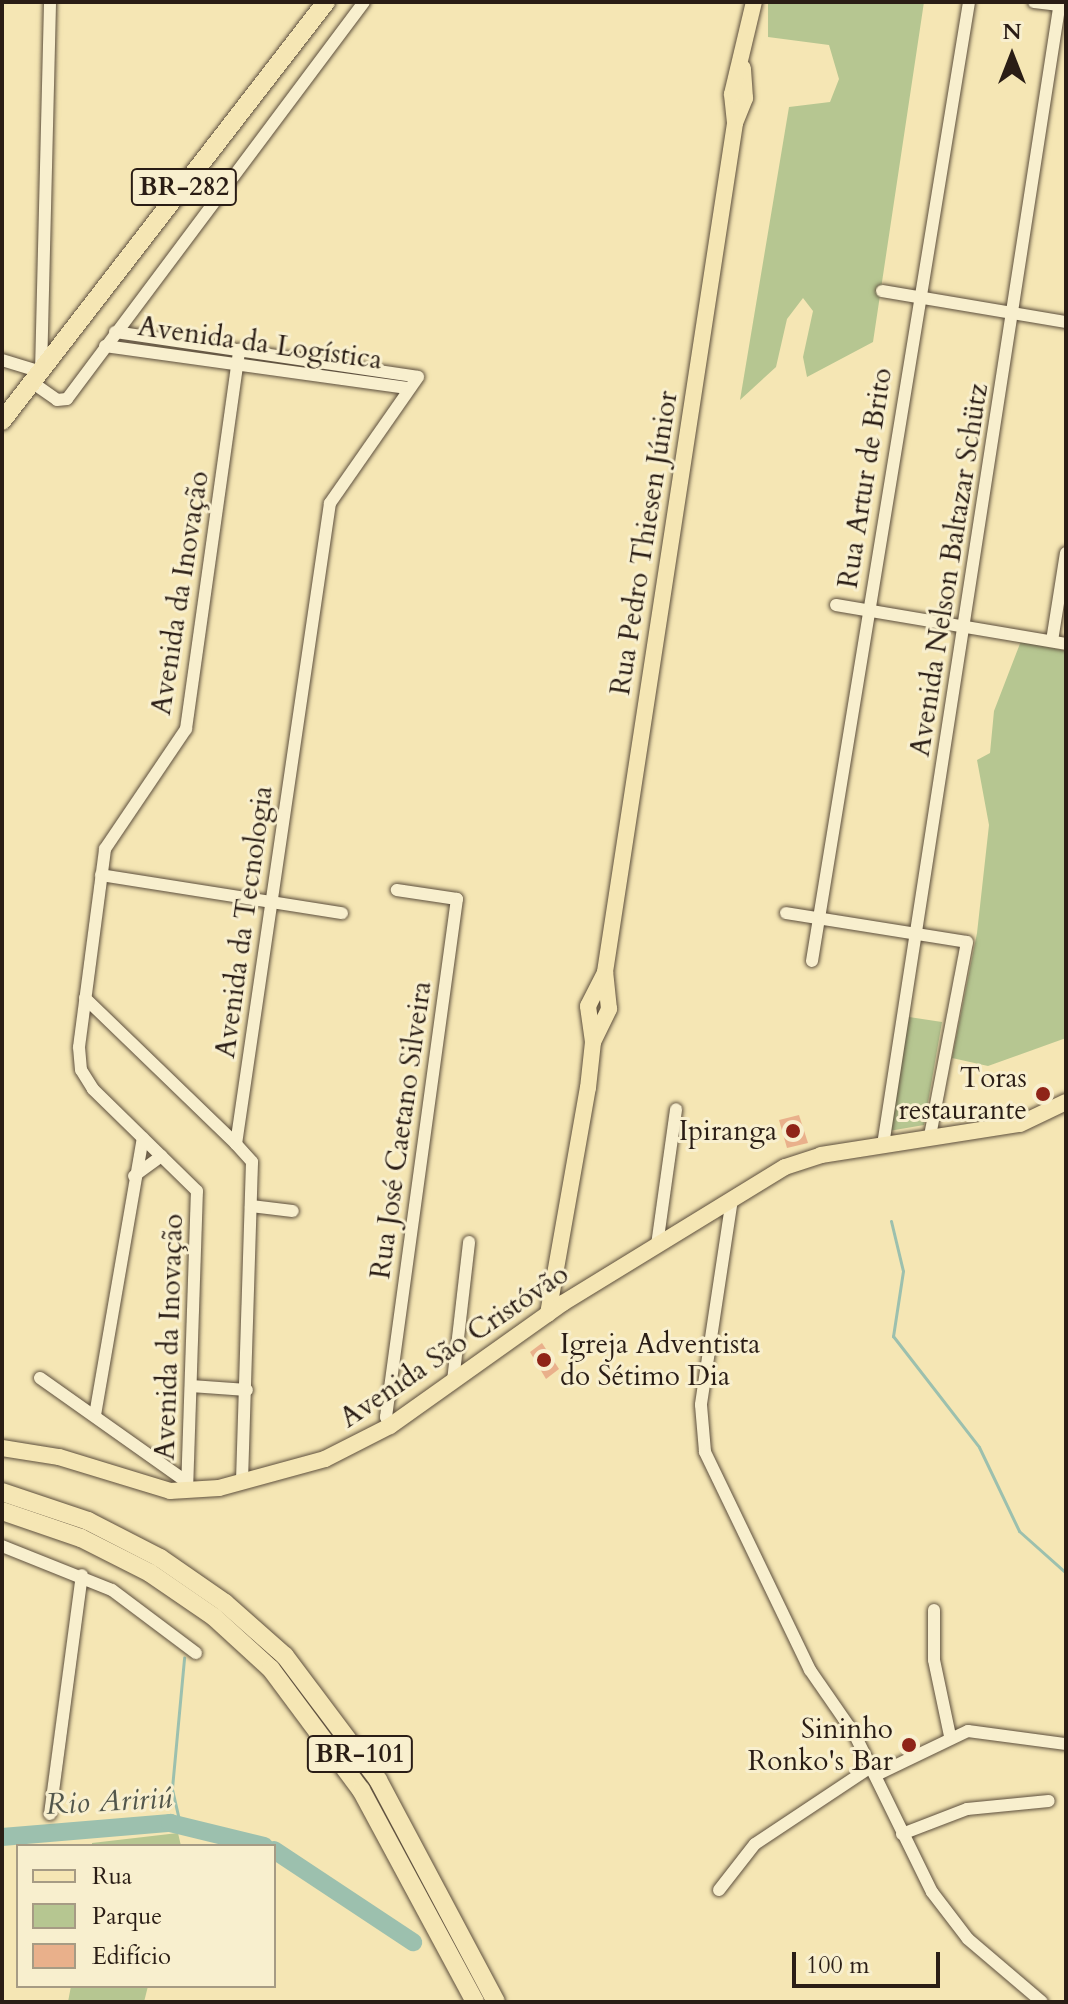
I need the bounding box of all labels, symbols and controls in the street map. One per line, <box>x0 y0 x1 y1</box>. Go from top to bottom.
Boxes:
north arrow <box>972 16 1052 96</box>
text: N <box>1002 17 1022 47</box>
road number: BR-282 <box>130 165 238 209</box>
street label: Avenida da Logística <box>136 309 384 377</box>
street label: Rua Artur de Brito <box>831 365 899 591</box>
street label: Avenida Nelson Baltazar Schütz <box>903 381 995 759</box>
street label: Rua Pedro Thiesen Júnior <box>603 389 685 697</box>
street label: Avenida da Inovação <box>144 469 216 717</box>
street label: Avenida da Tecnologia <box>208 784 280 1060</box>
street label: Rua José Caetano Silveira <box>363 979 439 1281</box>
place label: Toras restaurante <box>899 1061 1027 1127</box>
marker: Toras restaurante <box>1034 1085 1052 1103</box>
place label: Ipiranga <box>679 1114 777 1148</box>
marker: Ipiranga <box>784 1122 802 1140</box>
street label: Avenida da Inovação <box>148 1213 190 1461</box>
street label: Avenida São Cristóvão <box>333 1257 575 1435</box>
place label: Igreja Adventista do Sétimo Dia <box>560 1327 760 1393</box>
marker: Igreja Adventista do Sétimo Dia <box>535 1351 553 1369</box>
place label: Sininho Ronko's Bar <box>748 1712 893 1778</box>
road number: BR-101 <box>306 1732 414 1776</box>
marker: Sininho Ronko's Bar <box>900 1736 918 1754</box>
water label: Rio Aririú <box>45 1781 173 1823</box>
legend <box>16 1844 276 1988</box>
text: Rua <box>92 1860 132 1893</box>
text: Parque <box>92 1900 162 1933</box>
scale bar <box>796 1936 944 1986</box>
text: Edifício <box>92 1940 171 1973</box>
text: 100 m <box>806 1949 870 1982</box>

